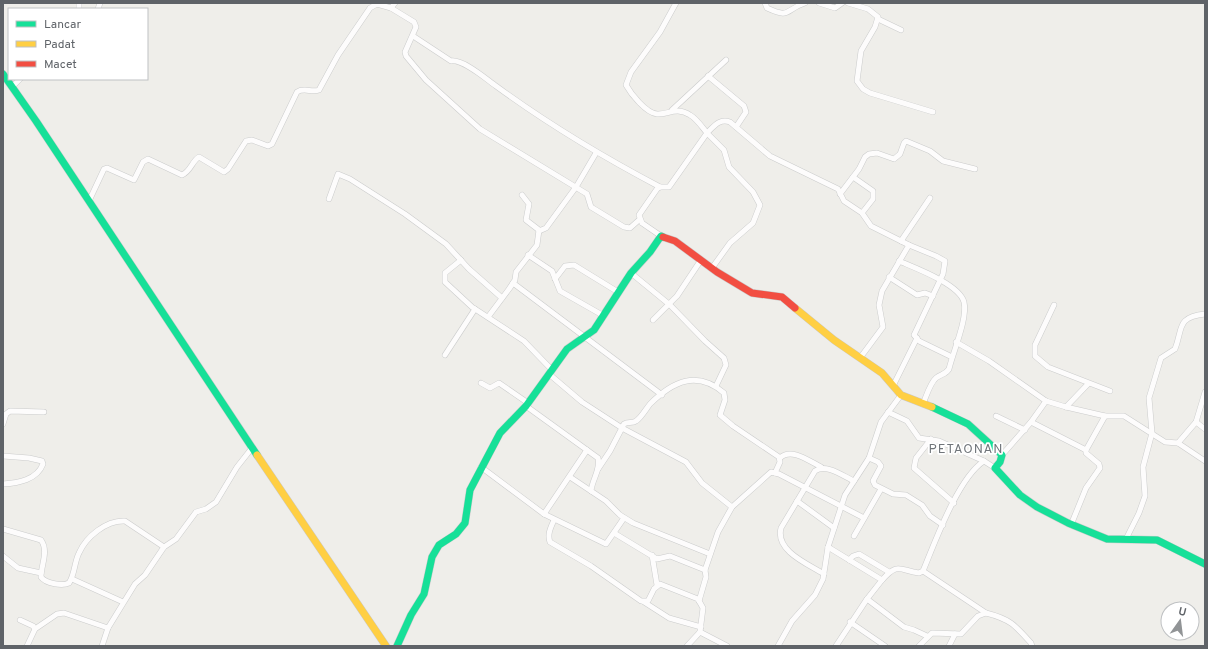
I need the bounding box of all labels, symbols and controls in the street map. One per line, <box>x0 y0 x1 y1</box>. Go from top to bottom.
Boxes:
legend <box>8 8 148 80</box>
text: Lancar <box>44 17 81 33</box>
text: Padat <box>44 37 75 53</box>
text: Macet <box>44 57 77 73</box>
district label: PETAONAN <box>929 442 1003 458</box>
north arrow <box>1160 601 1200 641</box>
text: U <box>1177 605 1188 620</box>

